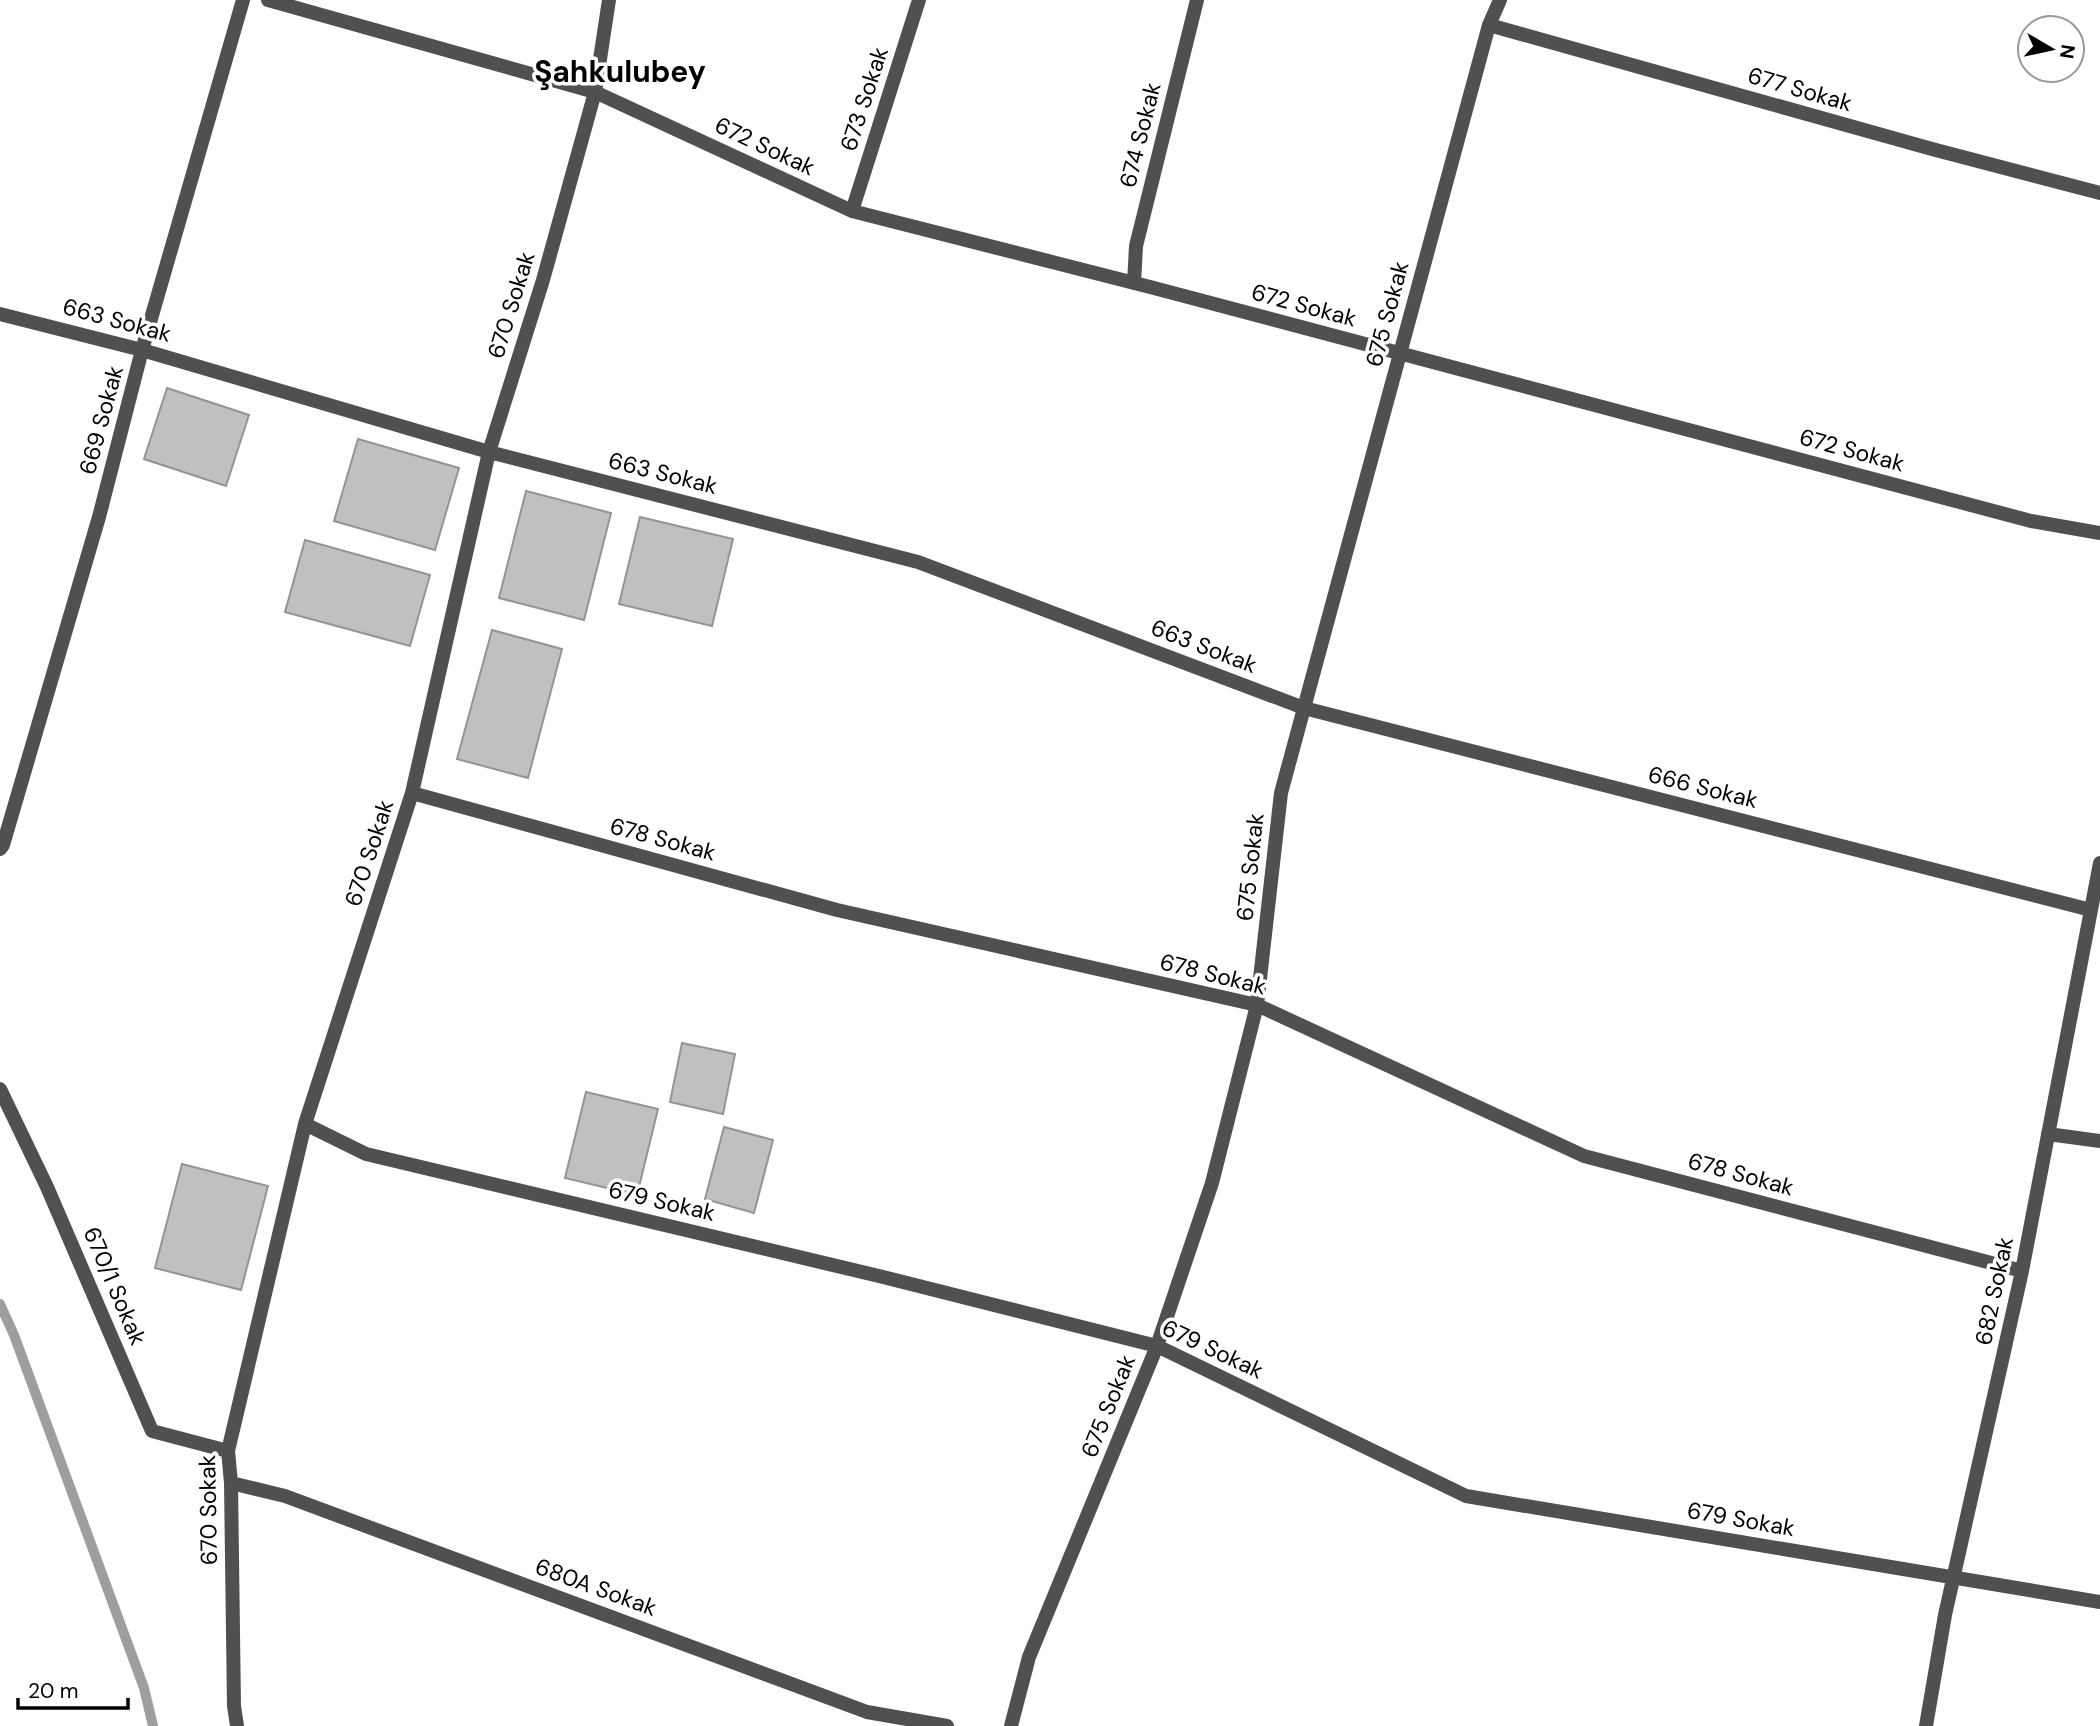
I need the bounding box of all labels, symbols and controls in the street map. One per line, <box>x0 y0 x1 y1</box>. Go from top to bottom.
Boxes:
north arrow <box>2016 14 2086 84</box>
street label: 673 Sokak <box>833 43 895 155</box>
text: N <box>2054 43 2081 60</box>
district label: Şahkulubey <box>534 52 706 91</box>
street label: 677 Sokak <box>1744 60 1856 118</box>
street label: 674 Sokak <box>1112 79 1168 191</box>
street label: 672 Sokak <box>710 110 820 182</box>
street label: 670 Sokak <box>481 248 542 362</box>
street label: 675 Sokak <box>1359 257 1416 370</box>
street label: 672 Sokak <box>1248 277 1360 334</box>
street label: 663 Sokak <box>59 291 175 349</box>
street label: 669 Sokak <box>72 362 130 478</box>
street label: 672 Sokak <box>1796 422 1908 479</box>
street label: 663 Sokak <box>605 445 721 501</box>
street label: 663 Sokak <box>1147 612 1262 680</box>
street label: 666 Sokak <box>1645 759 1761 815</box>
street label: 670 Sokak <box>338 796 400 910</box>
street label: 678 Sokak <box>607 810 720 868</box>
street label: 675 Sokak <box>1229 811 1271 922</box>
street label: 678 Sokak <box>1157 946 1270 1002</box>
street label: 678 Sokak <box>1685 1145 1798 1203</box>
street label: 679 Sokak <box>606 1174 719 1228</box>
street label: 670/1 Sokak <box>77 1222 153 1350</box>
street label: 682 Sokak <box>1968 1234 2020 1348</box>
street label: 679 Sokak <box>1157 1312 1269 1386</box>
street label: 675 Sokak <box>1074 1350 1142 1462</box>
street label: 670 Sokak <box>192 1454 224 1565</box>
street label: 679 Sokak <box>1685 1495 1798 1543</box>
street label: 680A Sokak <box>531 1551 661 1623</box>
scale bar <box>18 1666 128 1710</box>
text: 20 m <box>28 1677 79 1705</box>

